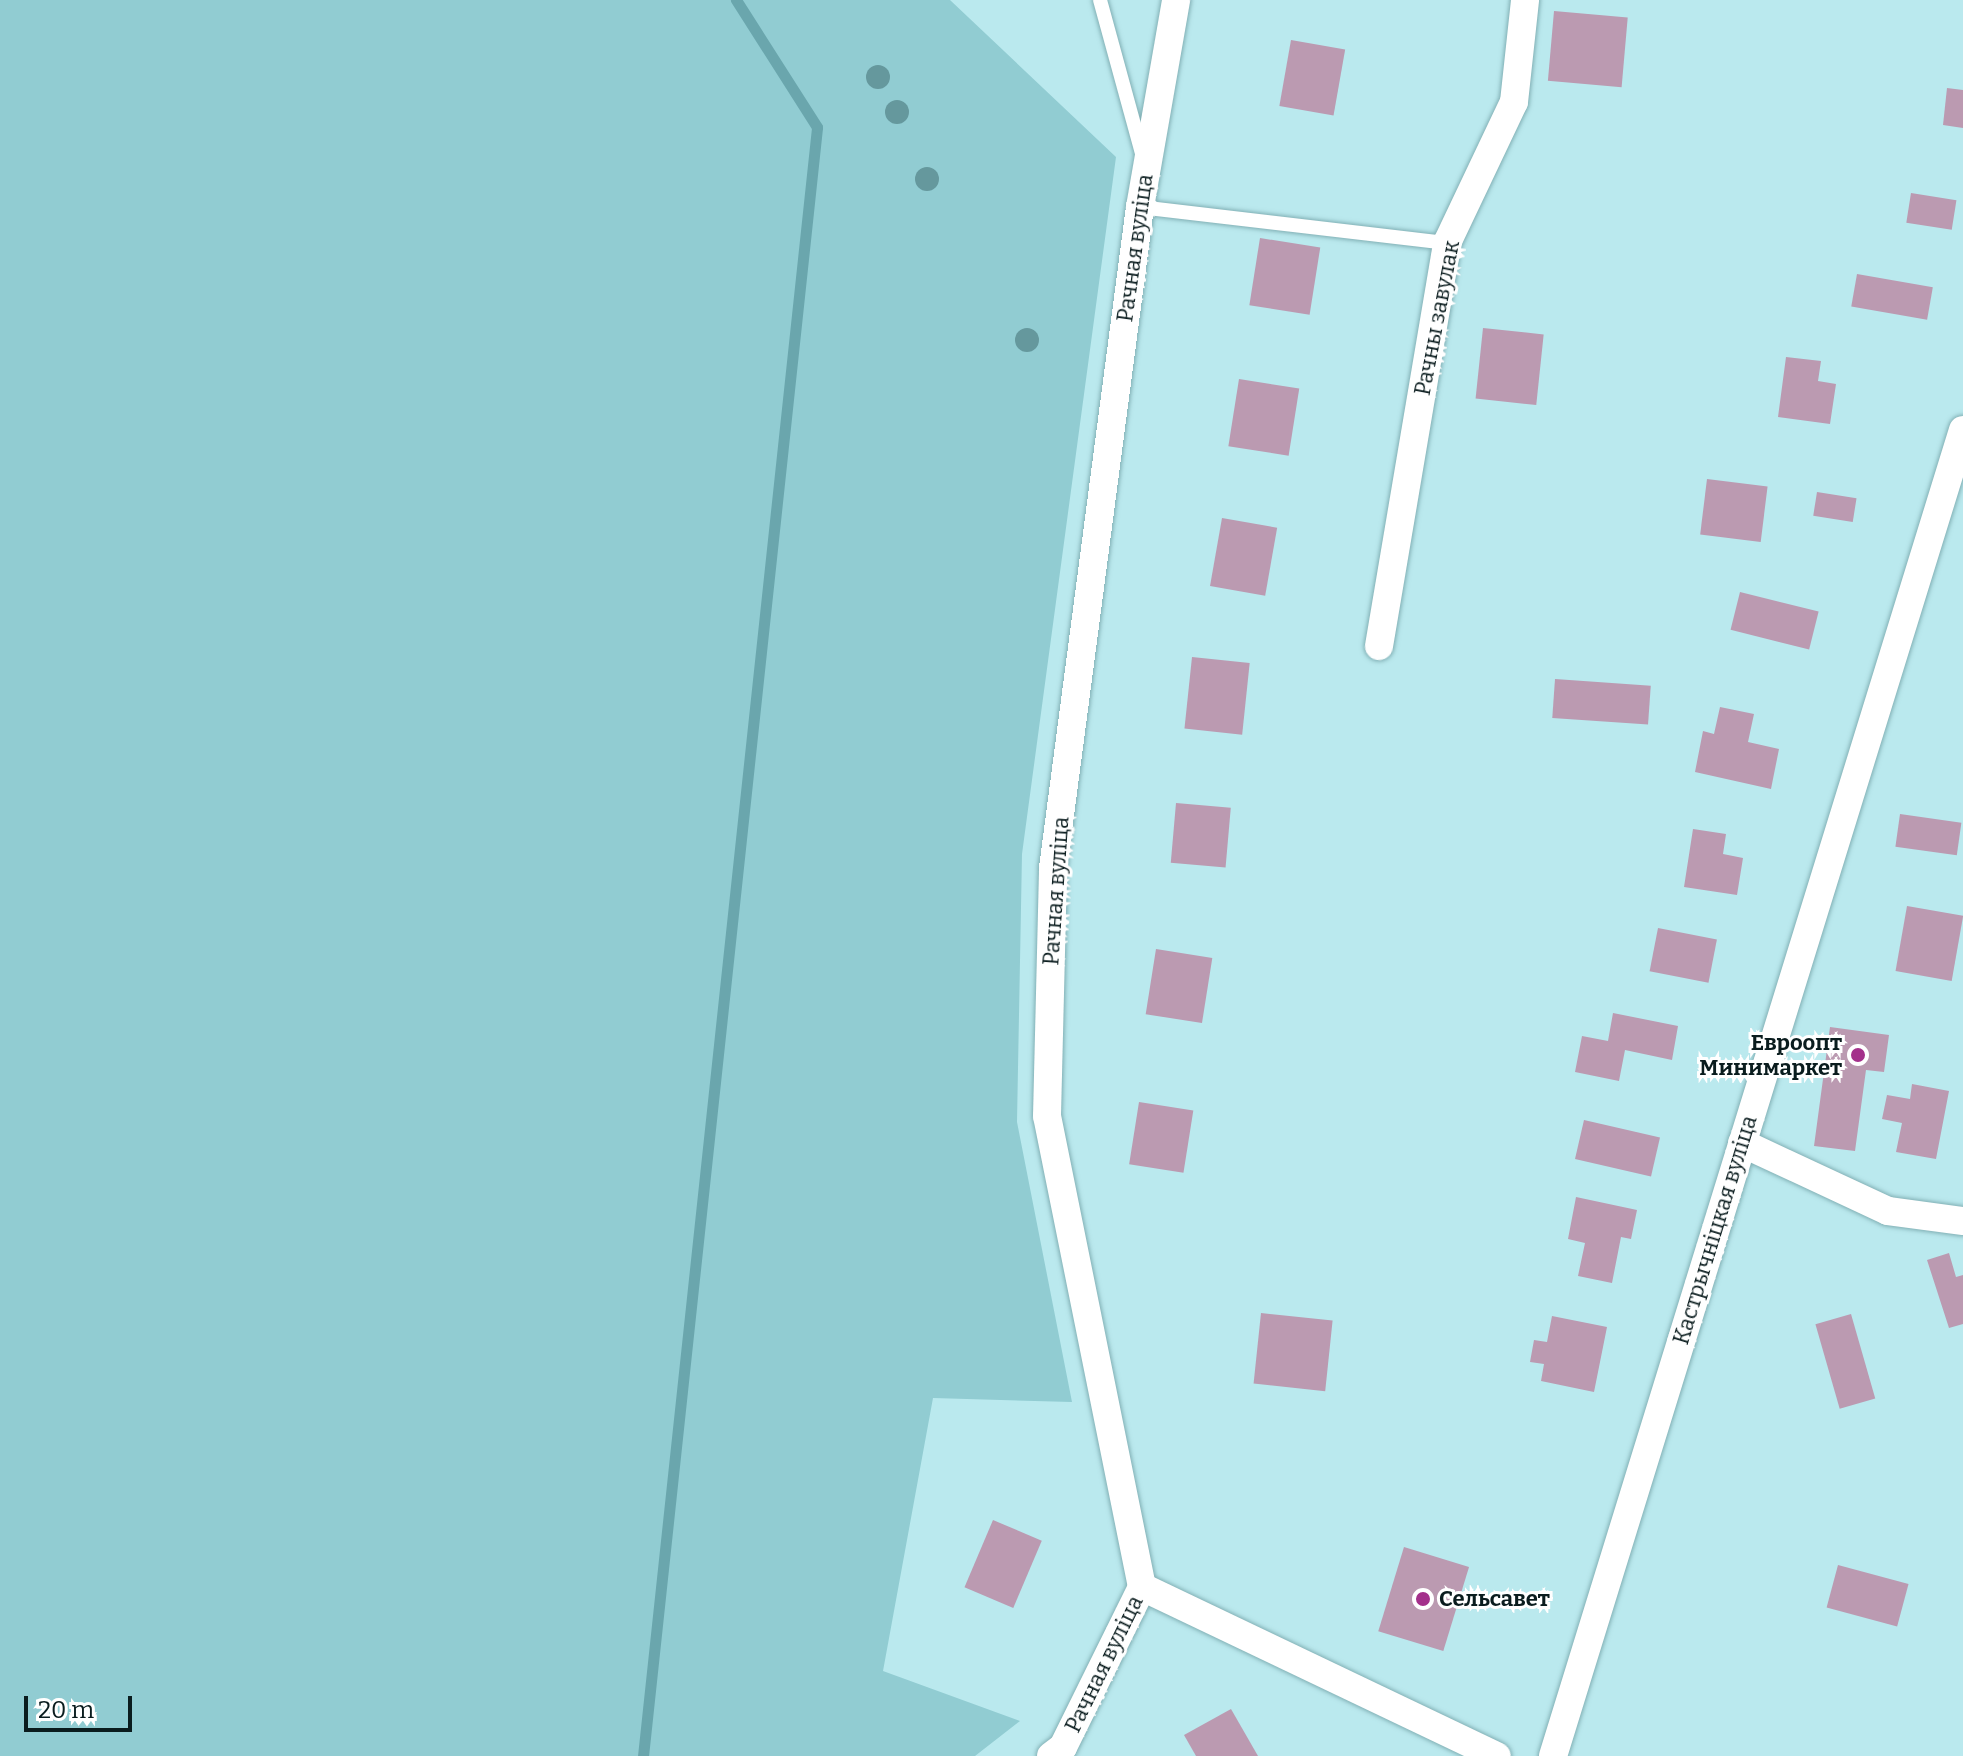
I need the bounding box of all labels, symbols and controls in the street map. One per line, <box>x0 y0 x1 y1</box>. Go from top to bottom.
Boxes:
street label: Рачная вуліца <box>1112 172 1158 324</box>
street label: Рачны завулак <box>1409 238 1465 398</box>
street label: Рачная вуліца <box>1038 816 1074 966</box>
place label: Евроопт Минимаркет <box>1699 1029 1842 1080</box>
marker: Евроопт Минимаркет <box>1849 1046 1867 1064</box>
street label: Кастрычніцкая вуліца <box>1668 1112 1762 1348</box>
place label: Сельсавет <box>1439 1586 1550 1612</box>
marker: Сельсавет <box>1414 1590 1432 1608</box>
street label: Рачная вуліца <box>1059 1591 1149 1737</box>
scale bar <box>28 1680 136 1730</box>
text: 20 m <box>38 1696 94 1724</box>

